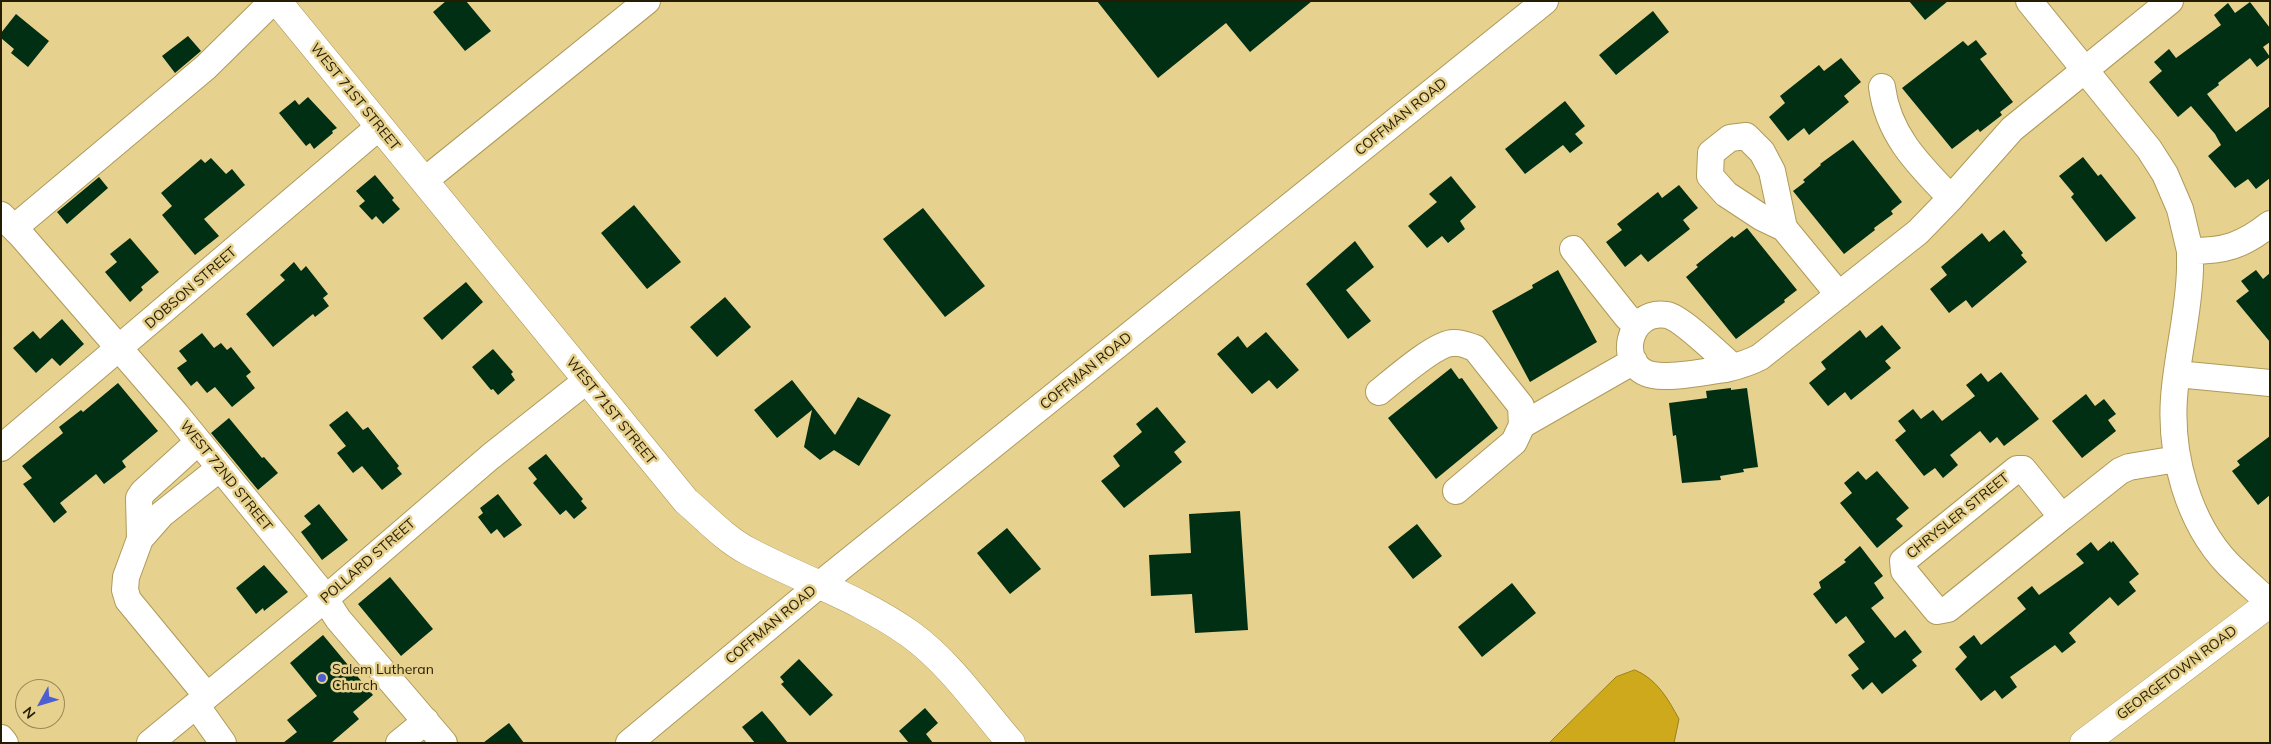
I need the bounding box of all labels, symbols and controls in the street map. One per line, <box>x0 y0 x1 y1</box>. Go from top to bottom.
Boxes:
street label: WEST 71ST STREET <box>307 40 403 154</box>
street label: COFFMAN ROAD <box>1352 75 1450 159</box>
street label: DOBSON STREET <box>142 244 240 332</box>
street label: COFFMAN ROAD <box>1037 329 1135 413</box>
street label: WEST 71ST STREET <box>563 354 659 468</box>
street label: WEST 72ND STREET <box>176 417 276 535</box>
street label: CHRYSLER STREET <box>1903 469 2013 563</box>
street label: POLLARD STREET <box>317 515 419 607</box>
street label: COFFMAN ROAD <box>722 582 820 668</box>
street label: GEORGETOWN ROAD <box>2114 622 2240 724</box>
place label: Salem Lutheran Church <box>332 662 434 694</box>
marker: Salem Lutheran Church <box>316 672 328 684</box>
north arrow <box>15 679 65 729</box>
text: N <box>19 703 39 723</box>

